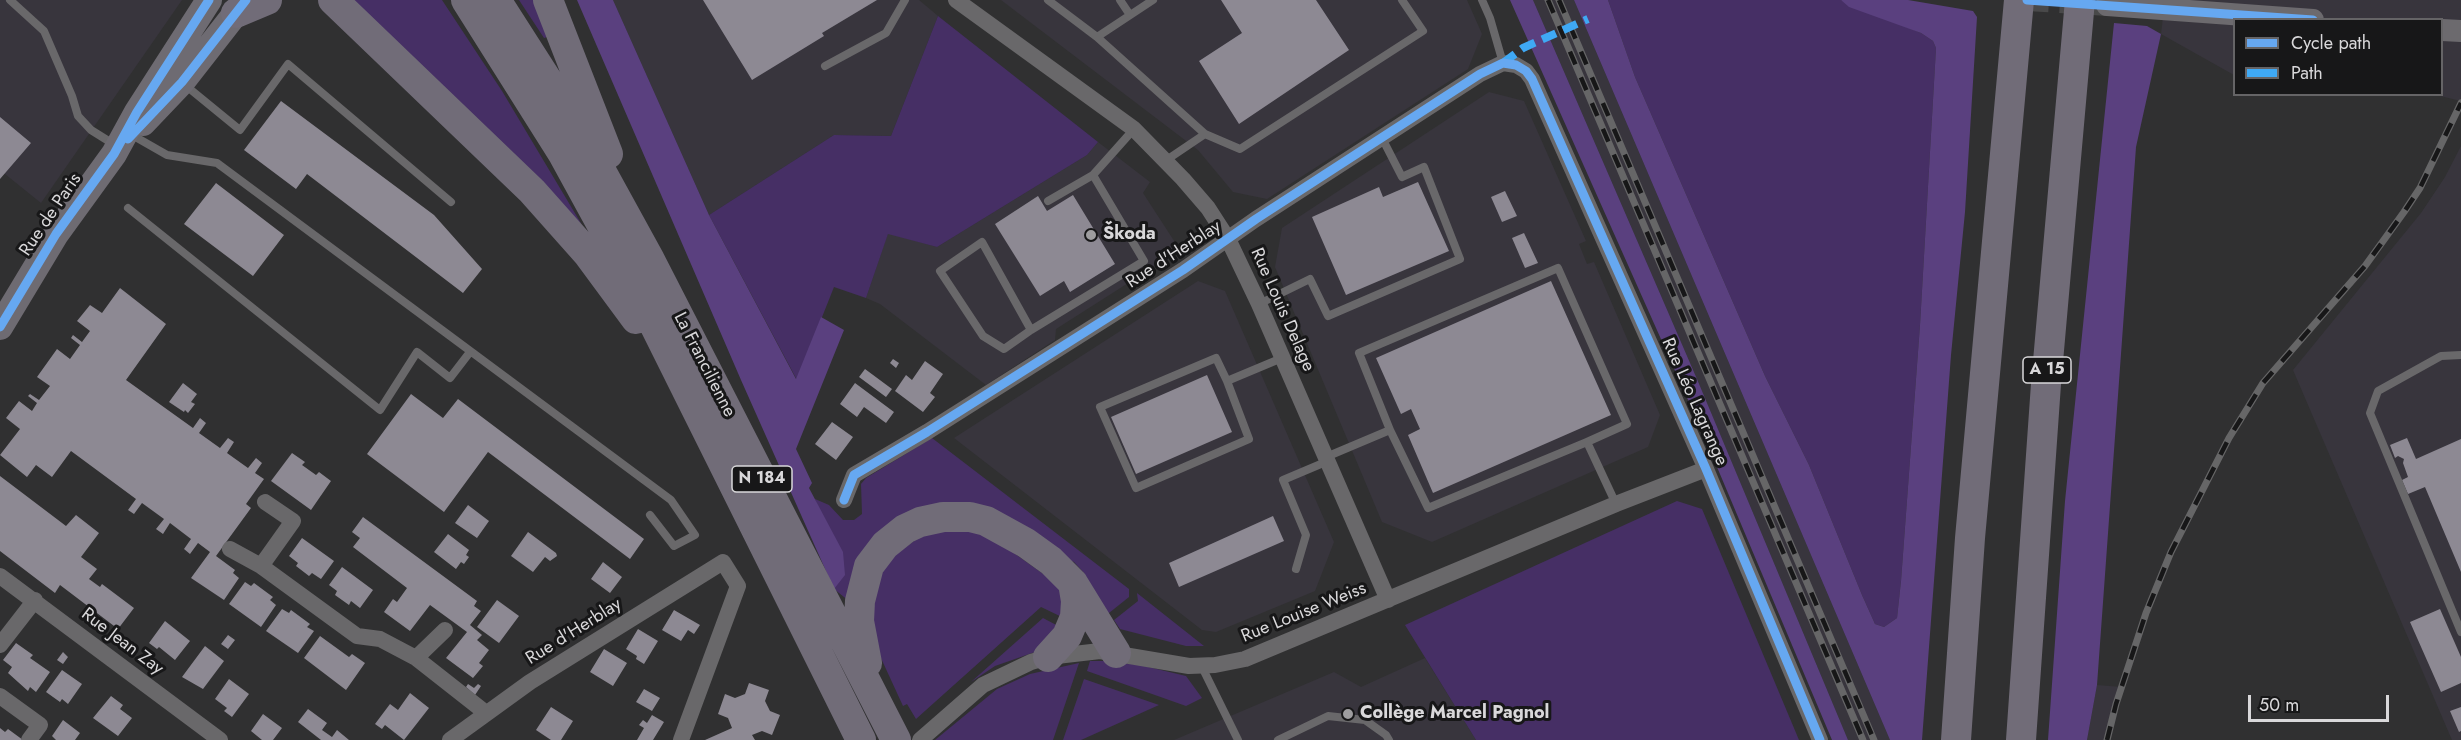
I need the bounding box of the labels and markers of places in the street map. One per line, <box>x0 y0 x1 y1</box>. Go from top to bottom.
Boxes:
place label: Škoda <box>1103 224 1156 246</box>
marker: Škoda <box>1084 228 1098 242</box>
place label: Collège Marcel Pagnol <box>1360 703 1549 725</box>
marker: Collège Marcel Pagnol <box>1341 707 1355 721</box>

